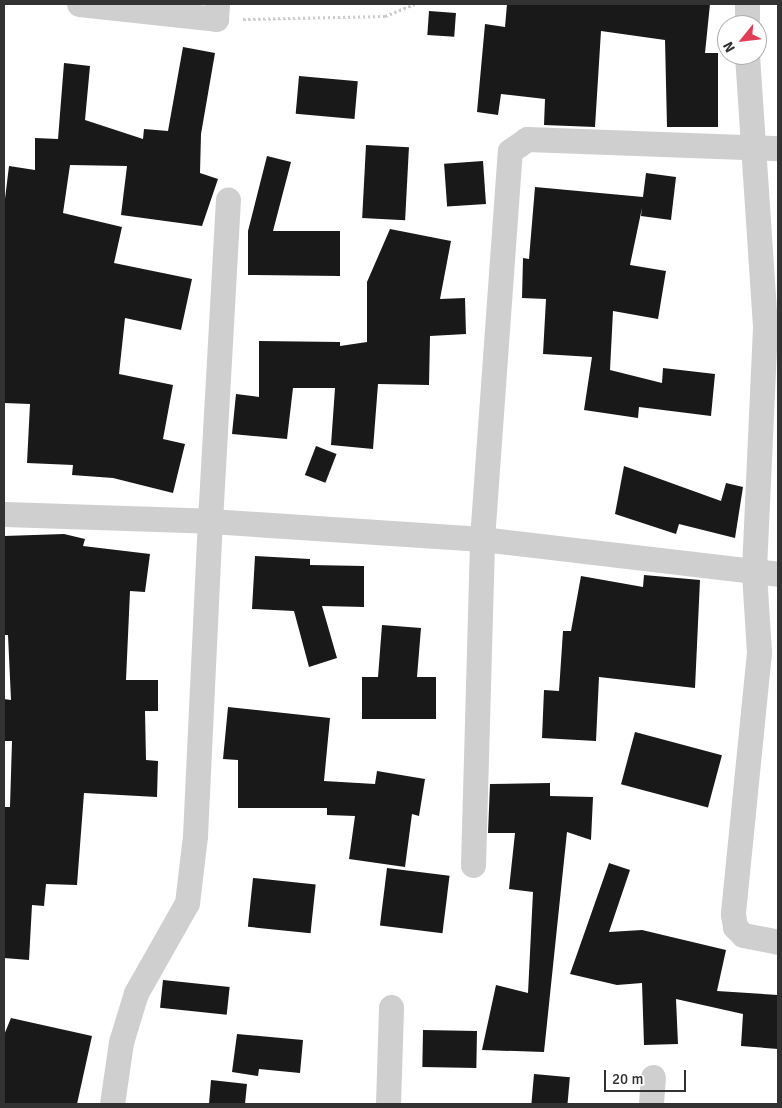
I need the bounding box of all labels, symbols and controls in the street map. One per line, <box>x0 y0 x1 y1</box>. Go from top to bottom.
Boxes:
north arrow <box>717 15 767 65</box>
text: N <box>720 39 739 55</box>
scale bar <box>607 1060 690 1092</box>
text: 20 m <box>612 1070 643 1088</box>

